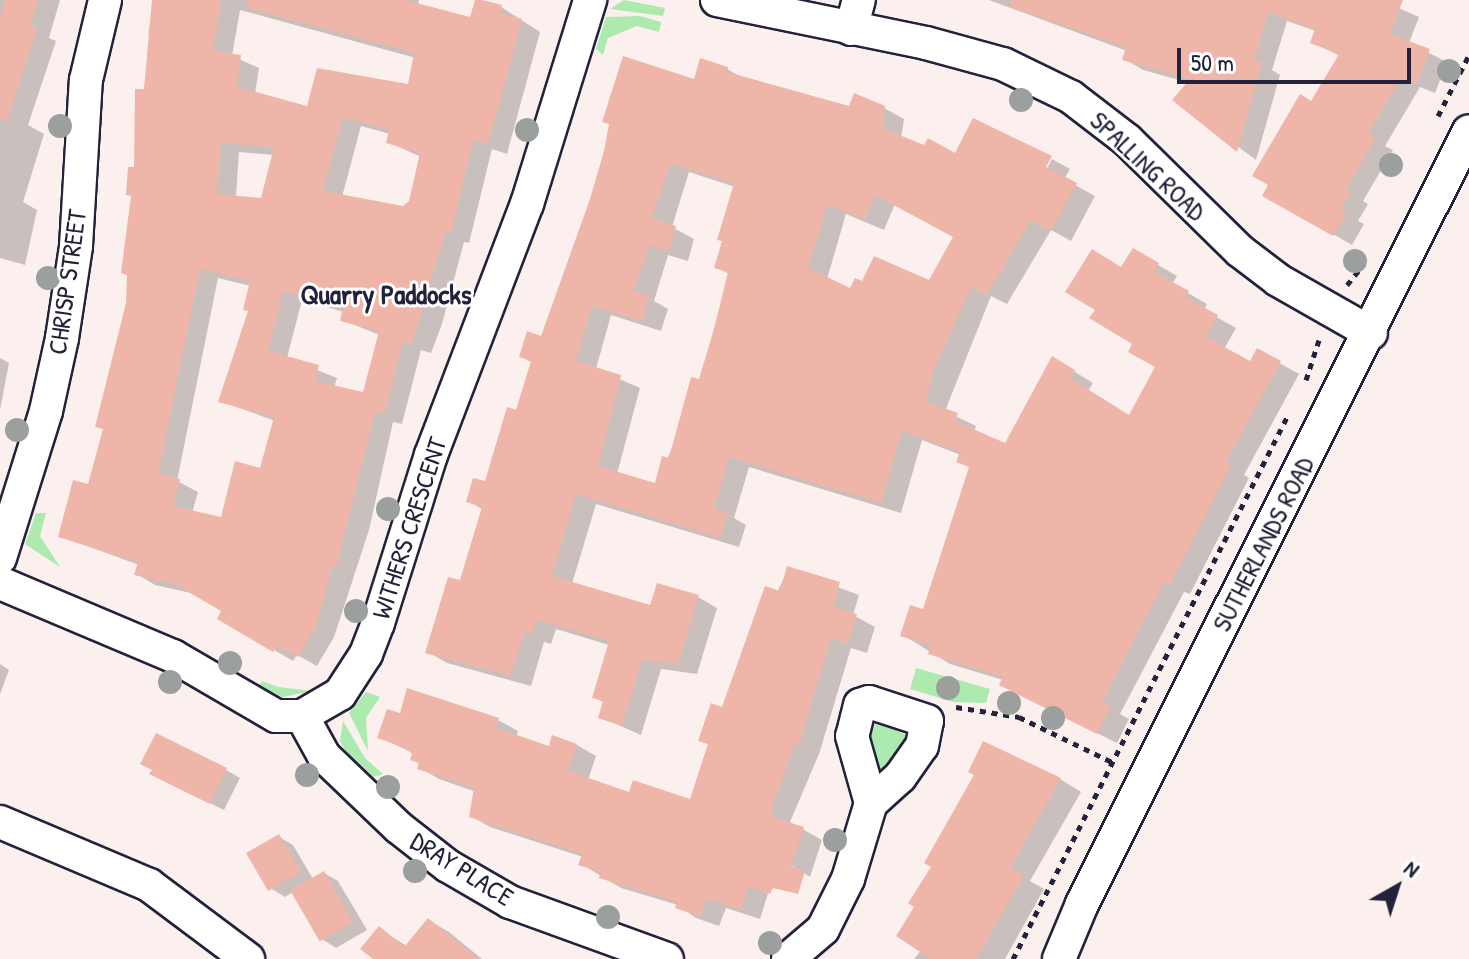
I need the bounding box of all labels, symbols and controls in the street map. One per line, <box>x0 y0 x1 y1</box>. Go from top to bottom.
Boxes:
scale bar <box>1181 32 1415 82</box>
text: 50 m <box>1191 46 1234 78</box>
street label: SPALLING ROAD <box>1084 105 1212 227</box>
street label: CHRISP STREET <box>41 208 93 356</box>
district label: Quarry Paddocks <box>300 277 472 311</box>
street label: WITHERS CRESCENT <box>365 433 453 623</box>
street label: SUTHERLANDS ROAD <box>1206 452 1320 636</box>
street label: DRAY PLACE <box>405 825 519 913</box>
north arrow <box>1357 847 1437 927</box>
text: N <box>1398 853 1426 884</box>

